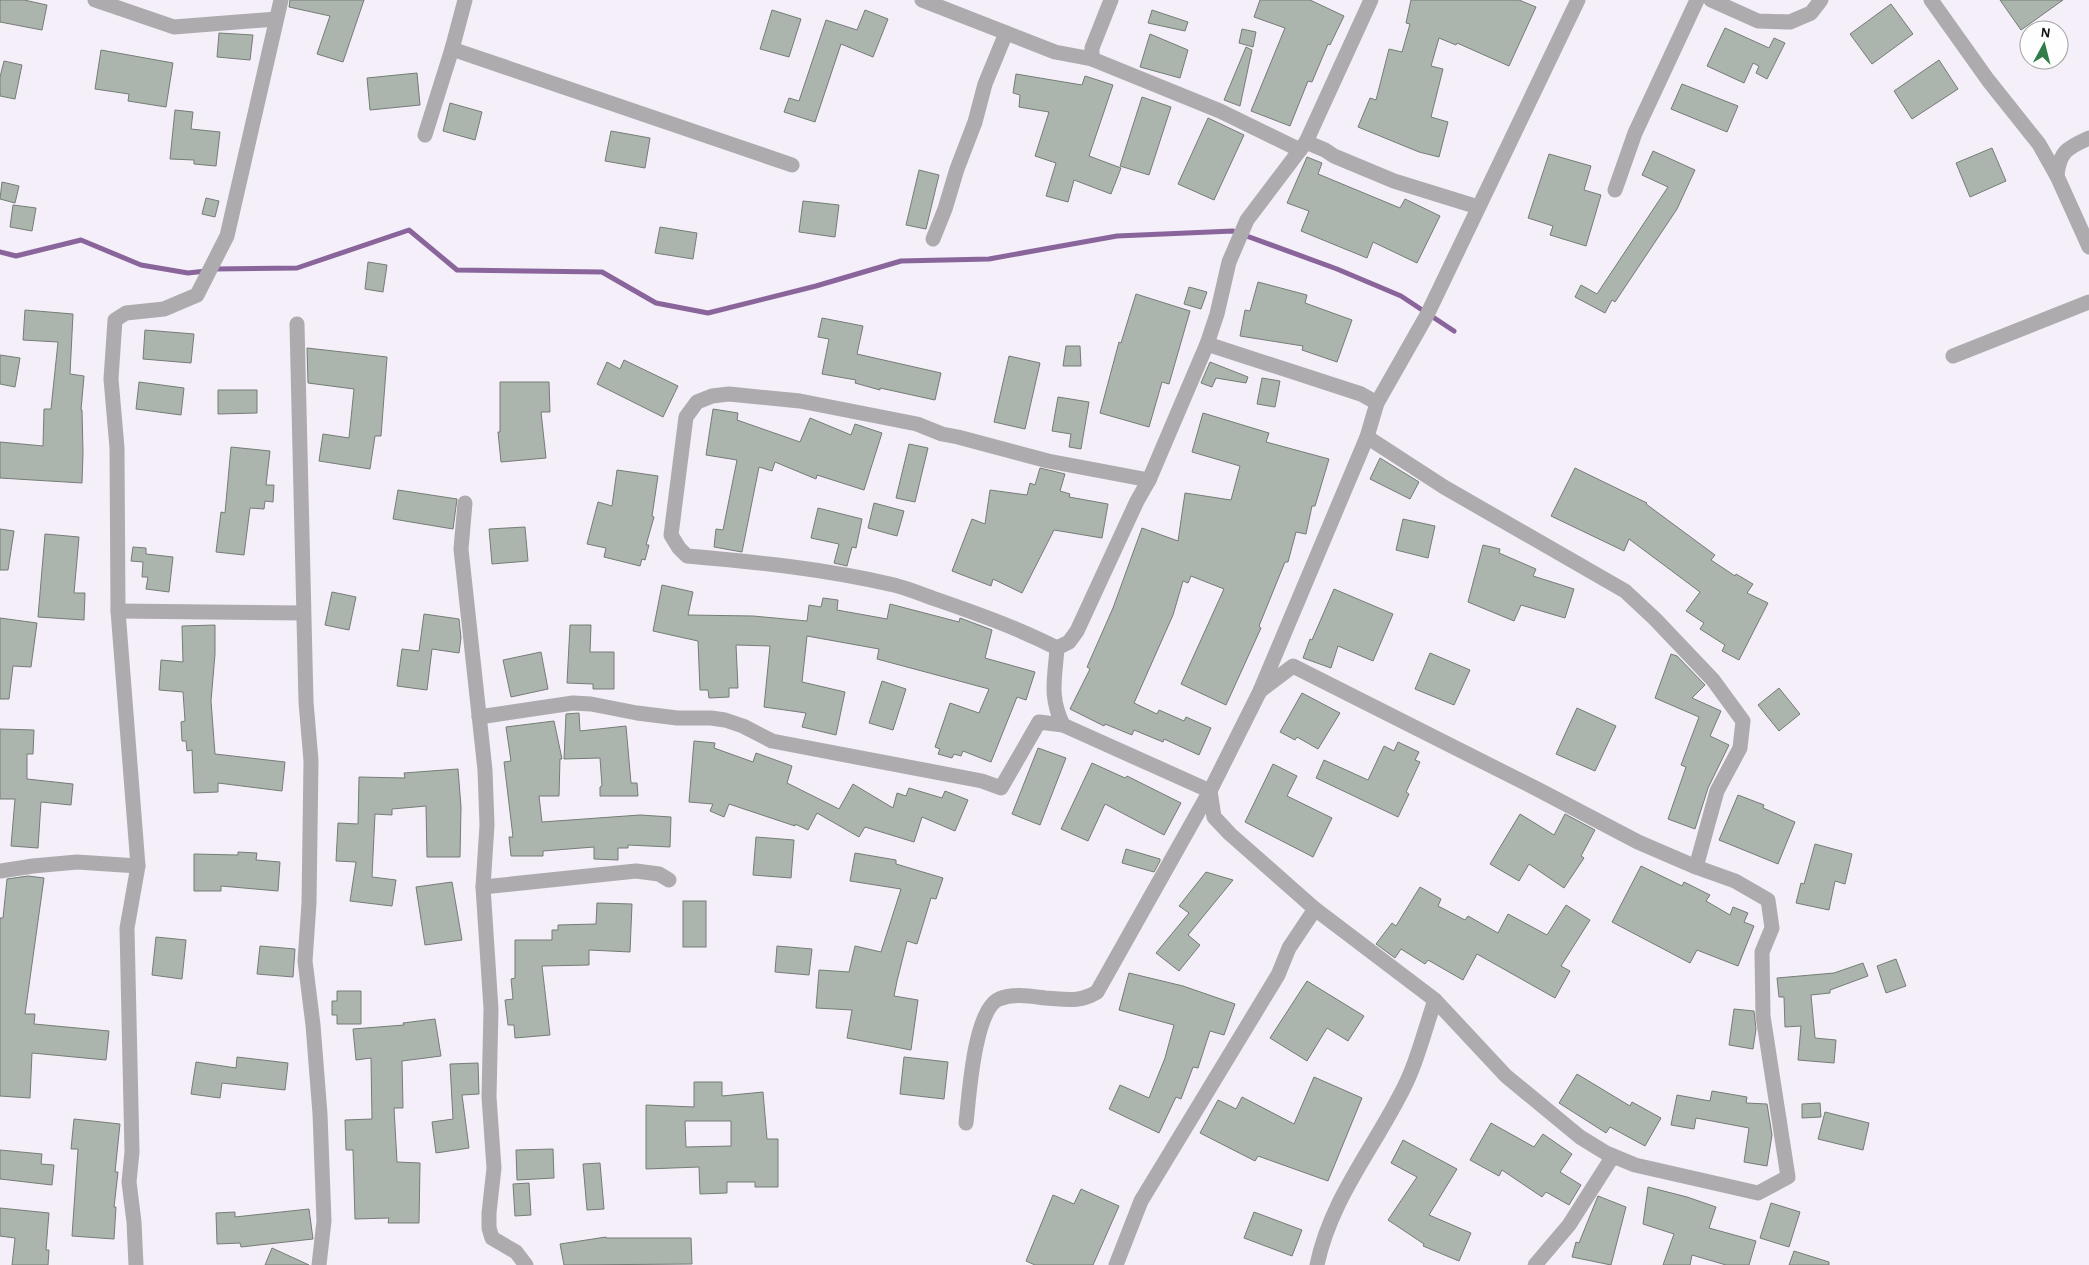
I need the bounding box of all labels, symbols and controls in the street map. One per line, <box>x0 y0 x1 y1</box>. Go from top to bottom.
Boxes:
north arrow <box>2019 20 2069 70</box>
text: N <box>2040 26 2051 41</box>

